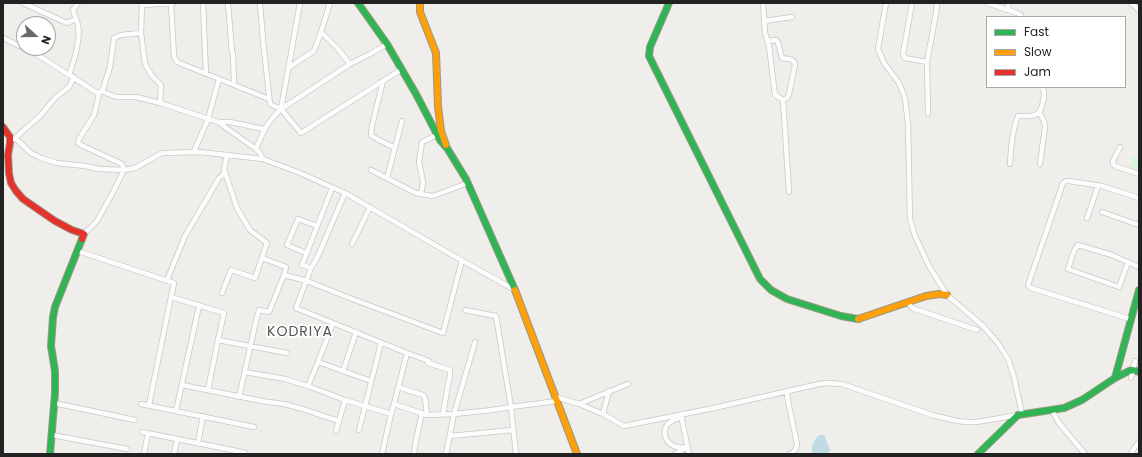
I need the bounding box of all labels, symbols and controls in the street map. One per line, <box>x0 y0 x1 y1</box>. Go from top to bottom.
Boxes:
north arrow <box>16 16 56 56</box>
legend <box>986 16 1126 88</box>
text: Fast <box>1024 23 1049 40</box>
text: N <box>37 33 55 47</box>
text: Slow <box>1024 43 1052 60</box>
text: Jam <box>1024 63 1051 80</box>
district label: KODRIYA <box>267 324 333 340</box>

